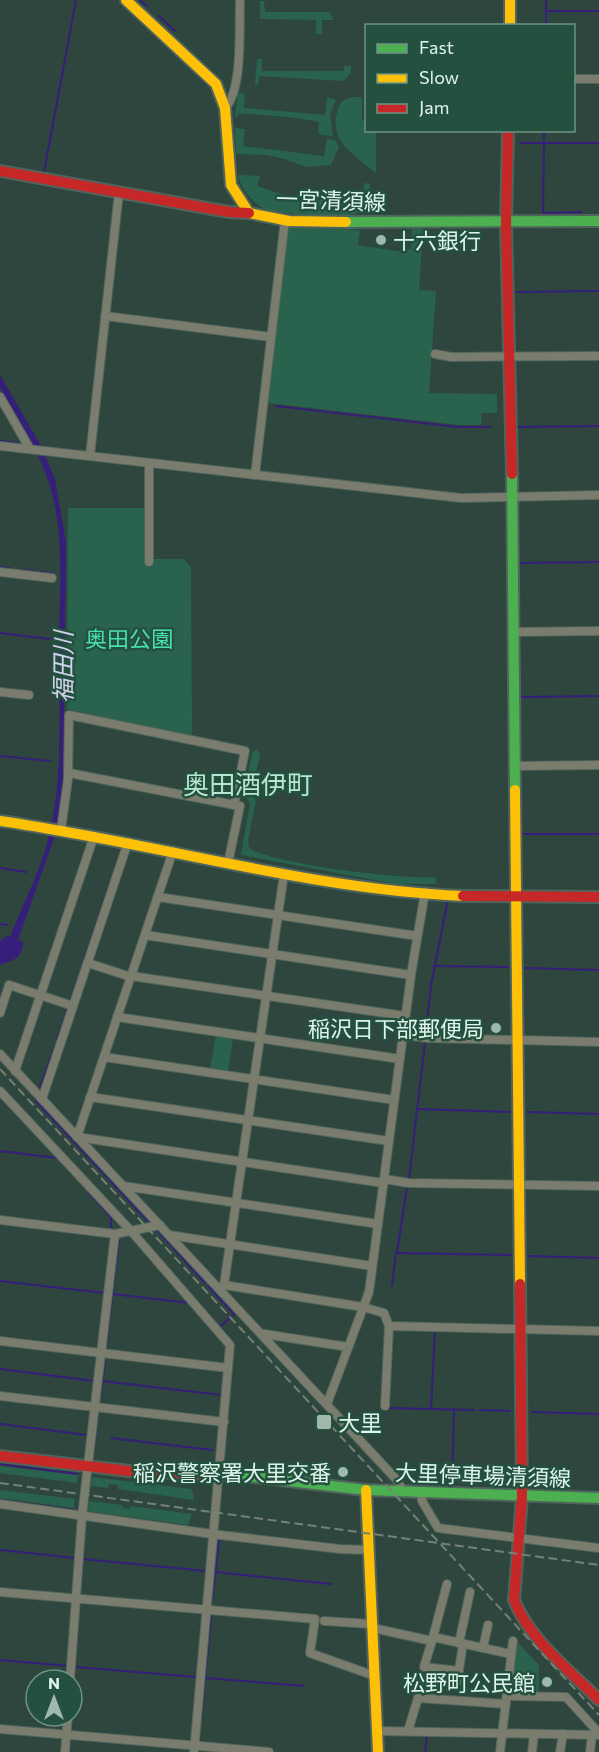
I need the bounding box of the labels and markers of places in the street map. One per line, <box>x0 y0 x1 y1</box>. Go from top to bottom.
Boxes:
place label: 十六銀行 <box>393 227 481 254</box>
marker: 十六銀行 <box>374 233 388 247</box>
place label: 稲沢日下部郵便局 <box>308 1015 484 1042</box>
marker: 稲沢日下部郵便局 <box>489 1021 503 1035</box>
place label: 大里 <box>338 1409 382 1436</box>
marker: 大里 <box>315 1413 333 1431</box>
place label: 稲沢警察署大里交番 <box>133 1459 331 1486</box>
marker: 稲沢警察署大里交番 <box>336 1465 350 1479</box>
place label: 松野町公民館 <box>403 1669 535 1696</box>
marker: 松野町公民館 <box>540 1675 554 1689</box>

